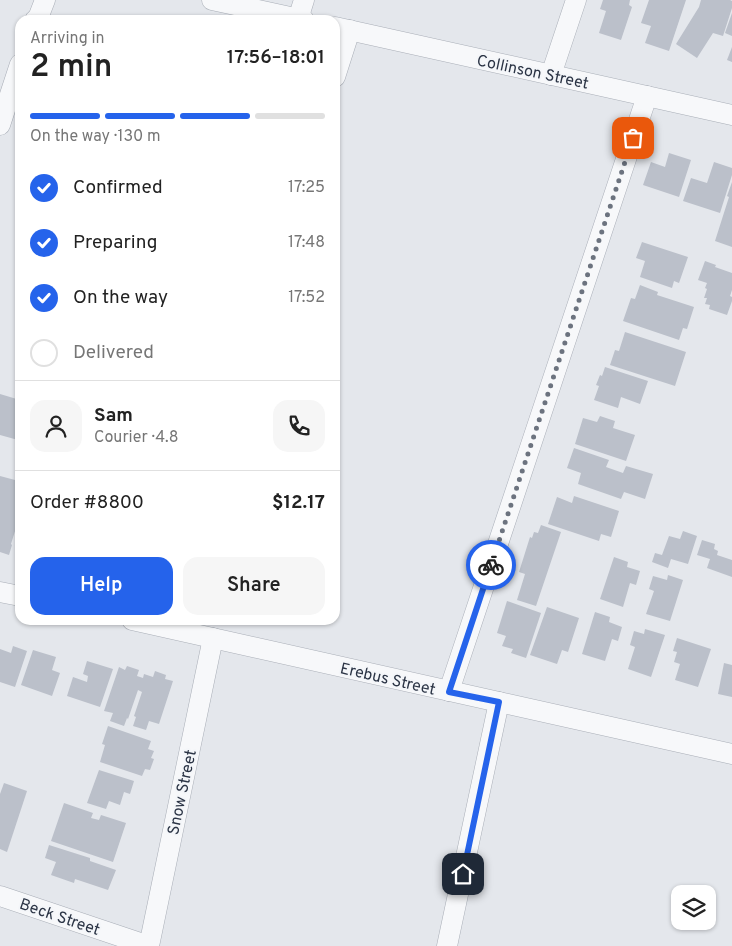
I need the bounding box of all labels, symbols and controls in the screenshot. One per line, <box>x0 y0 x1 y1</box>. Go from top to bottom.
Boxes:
text: Arriving in <box>30 29 105 49</box>
text: 17:56–18:01 <box>227 46 325 70</box>
text: 2 min <box>30 48 112 88</box>
street label: Collinson Street <box>475 51 590 95</box>
pin <box>612 117 654 159</box>
icon: bag <box>619 124 647 152</box>
text: On the way · 130 m <box>30 127 161 147</box>
icon: check <box>30 174 58 202</box>
text: Confirmed <box>73 176 163 200</box>
text: 17:25 <box>288 178 325 198</box>
icon: check <box>30 229 58 257</box>
text: Preparing <box>73 231 157 255</box>
text: 17:48 <box>288 233 325 253</box>
icon: check <box>30 284 58 312</box>
text: On the way <box>73 286 168 310</box>
text: 17:52 <box>288 288 325 308</box>
text: Delivered <box>73 341 154 365</box>
button: person <box>30 400 82 452</box>
button: phone <box>273 400 325 452</box>
text: Sam <box>94 404 133 428</box>
text: Courier · 4.8 <box>94 428 178 448</box>
text: Order #8800 <box>30 491 144 515</box>
text: $12.17 <box>272 491 325 515</box>
courier <box>466 540 516 590</box>
icon: bike <box>477 551 505 579</box>
button: Help <box>30 557 173 615</box>
button: Share <box>183 557 325 615</box>
street label: Erebus Street <box>338 659 437 701</box>
street label: Snow Street <box>164 748 202 837</box>
pin <box>442 853 484 895</box>
icon: home <box>449 860 477 888</box>
map controls <box>671 885 716 930</box>
button: layers <box>671 885 716 930</box>
street label: Beck Street <box>16 895 102 941</box>

